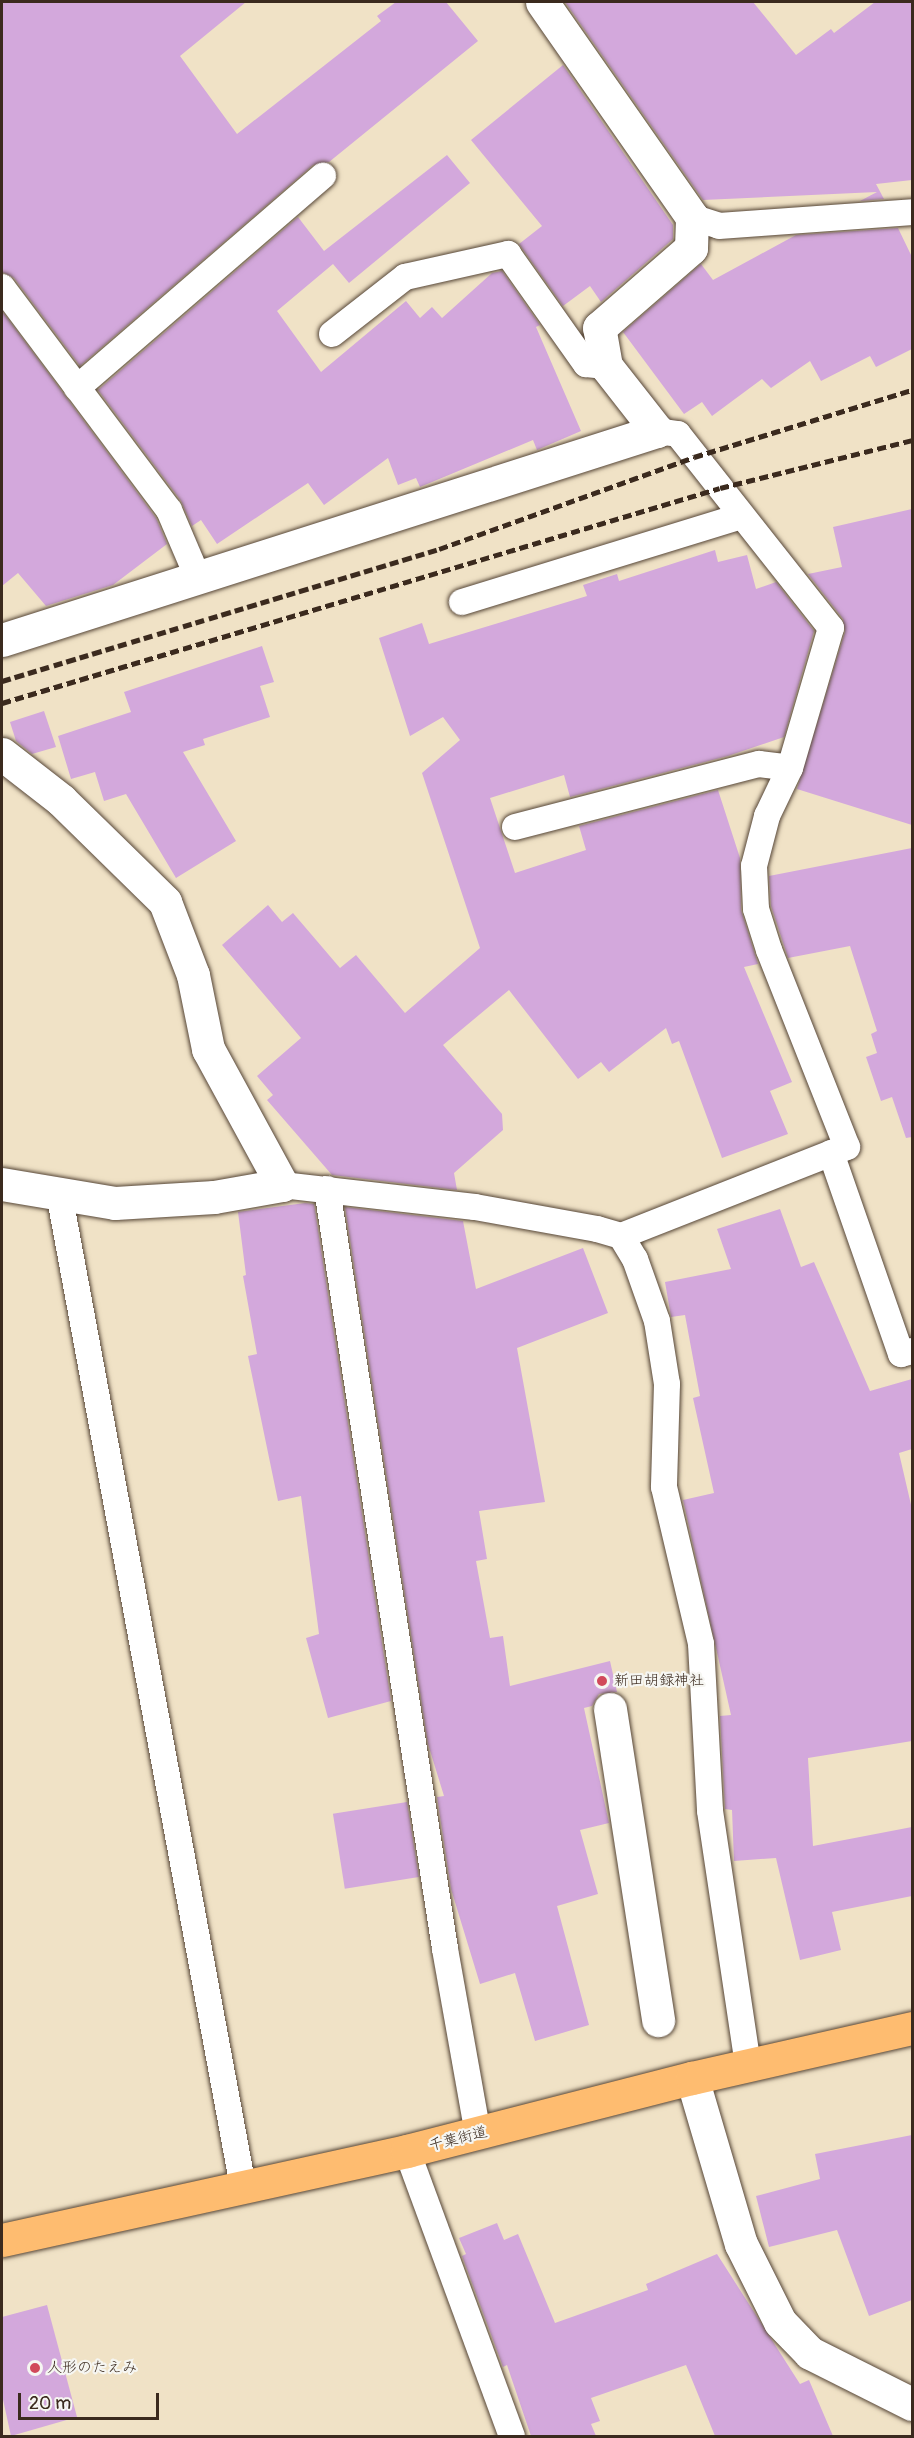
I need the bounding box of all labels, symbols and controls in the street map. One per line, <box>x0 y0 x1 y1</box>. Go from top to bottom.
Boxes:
place label: 新田胡録神社 <box>614 1672 704 1690</box>
marker: 新田胡録神社 <box>595 1674 609 1688</box>
street label: 千葉街道 <box>427 2123 489 2155</box>
place label: 人形のたえみ <box>47 2359 137 2377</box>
marker: 人形のたえみ <box>28 2361 42 2375</box>
scale bar <box>21 2381 162 2419</box>
text: 20 m <box>29 2392 71 2415</box>

